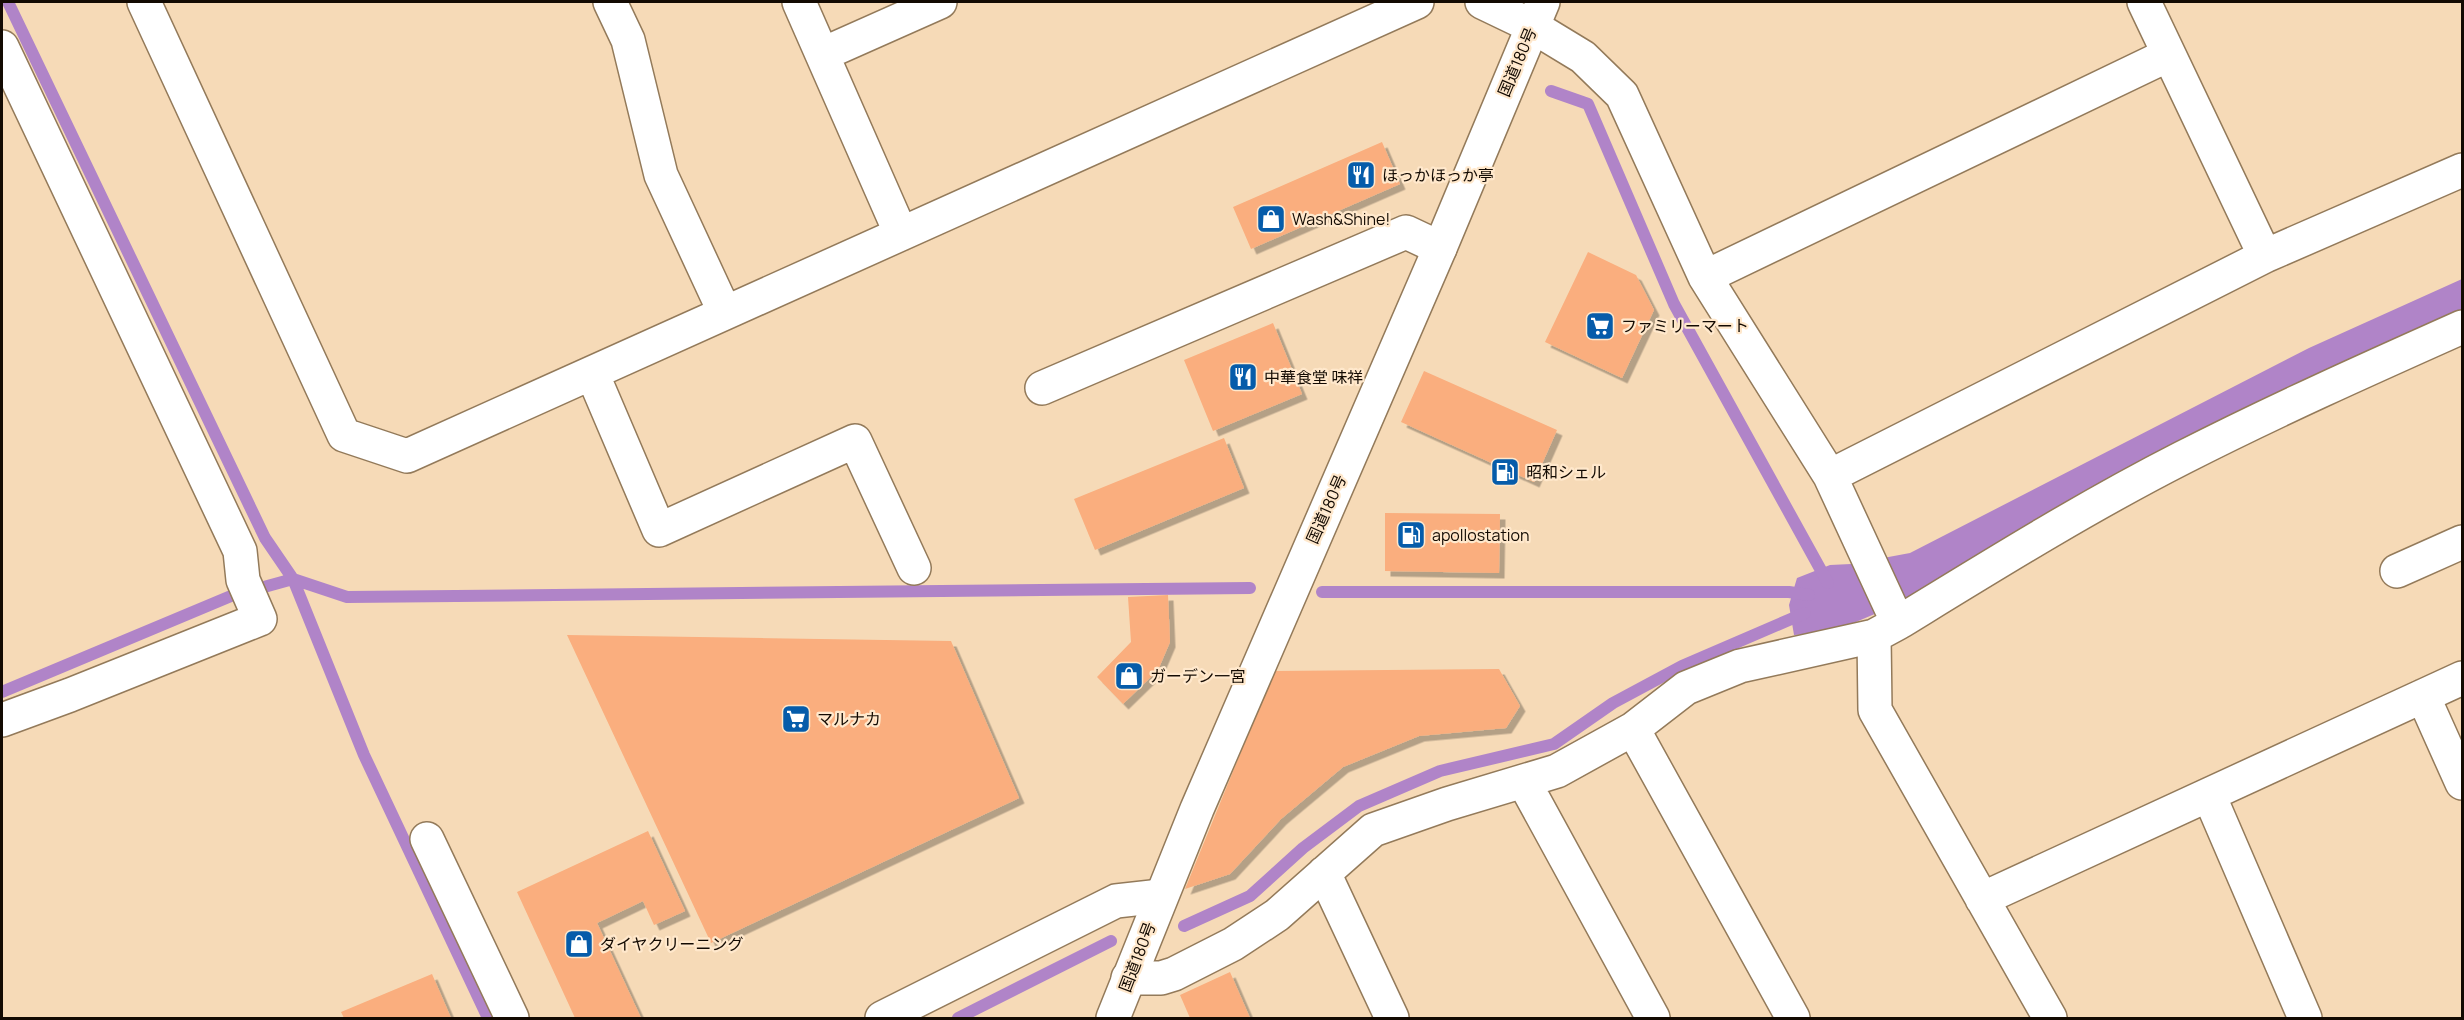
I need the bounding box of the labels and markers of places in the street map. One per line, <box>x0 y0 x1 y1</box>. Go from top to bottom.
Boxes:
restaurant icon: ほっかほっか亭 <box>1345 159 1377 191</box>
place label: ほっかほっか亭 <box>1382 164 1494 186</box>
shop icon: Wash&Shine! <box>1255 203 1287 235</box>
place label: Wash&Shine! <box>1292 208 1390 230</box>
supermarket icon: ファミリーマート <box>1584 310 1616 342</box>
place label: ファミリーマート <box>1621 315 1749 337</box>
restaurant icon: 中華食堂 味祥 <box>1227 361 1259 393</box>
place label: 中華食堂 味祥 <box>1264 366 1363 388</box>
fuel station icon: 昭和シェル <box>1489 456 1521 488</box>
place label: 昭和シェル <box>1526 461 1606 483</box>
fuel station icon: apollostation <box>1395 519 1427 551</box>
place label: apollostation <box>1432 524 1530 546</box>
shop icon: ガーデン一宮 <box>1113 660 1145 692</box>
place label: ガーデン一宮 <box>1150 665 1246 687</box>
supermarket icon: マルナカ <box>780 703 812 735</box>
place label: マルナカ <box>817 708 881 730</box>
shop icon: ダイヤクリーニング <box>563 928 595 960</box>
place label: ダイヤクリーニング <box>600 933 744 955</box>

